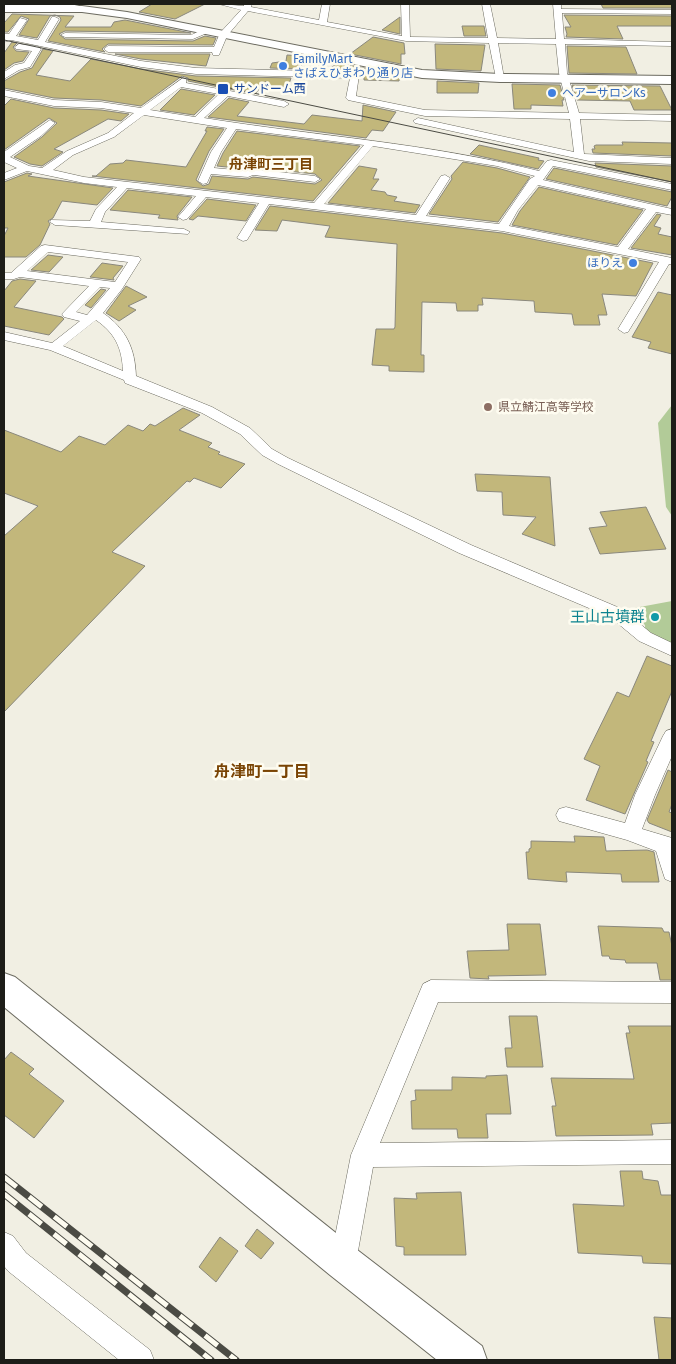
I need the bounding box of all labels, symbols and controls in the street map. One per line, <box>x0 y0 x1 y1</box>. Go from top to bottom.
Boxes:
place label: FamilyMart さばえひまわり通り店 <box>293 52 413 80</box>
marker: FamilyMart さばえひまわり通り店 <box>277 60 289 72</box>
marker: サンドーム西 <box>216 82 230 96</box>
place label: サンドーム西 <box>234 82 306 96</box>
place label: ヘアーサロンKs <box>562 86 646 100</box>
marker: ヘアーサロンKs <box>546 87 558 99</box>
district label: 舟津町三丁目 <box>229 156 313 173</box>
place label: ほりえ <box>587 256 623 270</box>
marker: ほりえ <box>627 257 639 269</box>
place label: 県立鯖江高等学校 <box>498 400 594 414</box>
marker: 県立鯖江高等学校 <box>482 401 494 413</box>
place label: 王山古墳群 <box>570 608 645 626</box>
marker: 王山古墳群 <box>649 611 661 623</box>
district label: 舟津町一丁目 <box>214 762 310 781</box>

